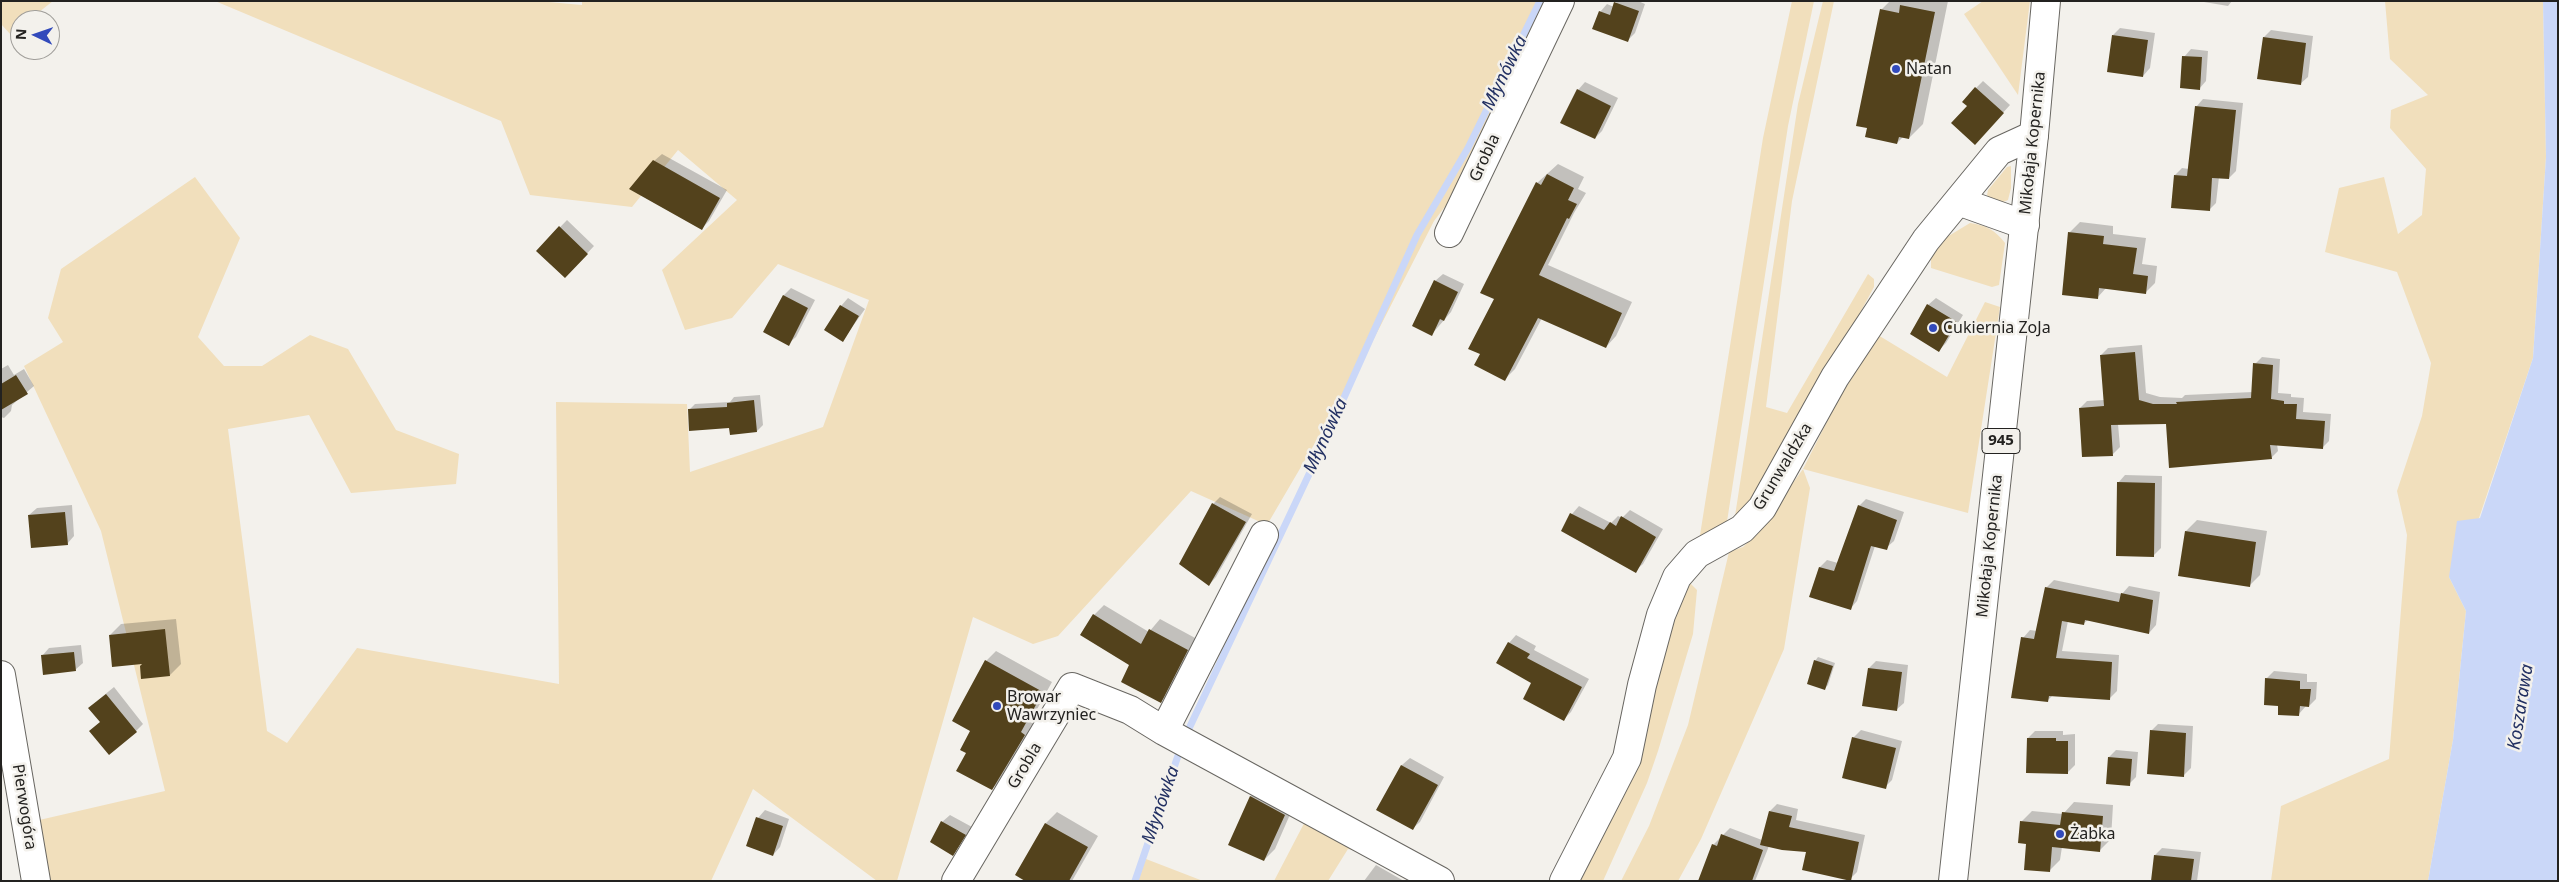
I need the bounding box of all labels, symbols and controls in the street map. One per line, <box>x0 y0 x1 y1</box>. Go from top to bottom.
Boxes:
north arrow <box>10 10 60 60</box>
text: N <box>11 28 30 40</box>
water label: Młynówka <box>1478 32 1532 114</box>
place label: Natan <box>1906 59 1952 79</box>
marker: Natan <box>1890 63 1902 75</box>
street label: Mikołaja Kopernika <box>2016 70 2050 216</box>
street label: Grobla <box>1466 131 1504 185</box>
place label: Cukiernia ZoJa <box>1943 318 2051 338</box>
marker: Cukiernia ZoJa <box>1927 322 1939 334</box>
water label: Młynówka <box>1299 395 1353 477</box>
street label: Grunwaldzka <box>1749 420 1817 514</box>
road number: 945 <box>1982 428 2020 454</box>
street label: Mikołaja Kopernika <box>1973 473 2007 619</box>
water label: Koszarawa <box>2504 663 2538 751</box>
place label: Browar Wawrzyniec <box>1007 687 1096 725</box>
marker: Browar Wawrzyniec <box>991 700 1003 712</box>
street label: Grobla <box>1004 739 1046 793</box>
street label: Pierwogóra <box>8 763 40 851</box>
water label: Młynówka <box>1138 763 1184 847</box>
place label: Żabka <box>2070 824 2115 844</box>
marker: Żabka <box>2054 828 2066 840</box>

